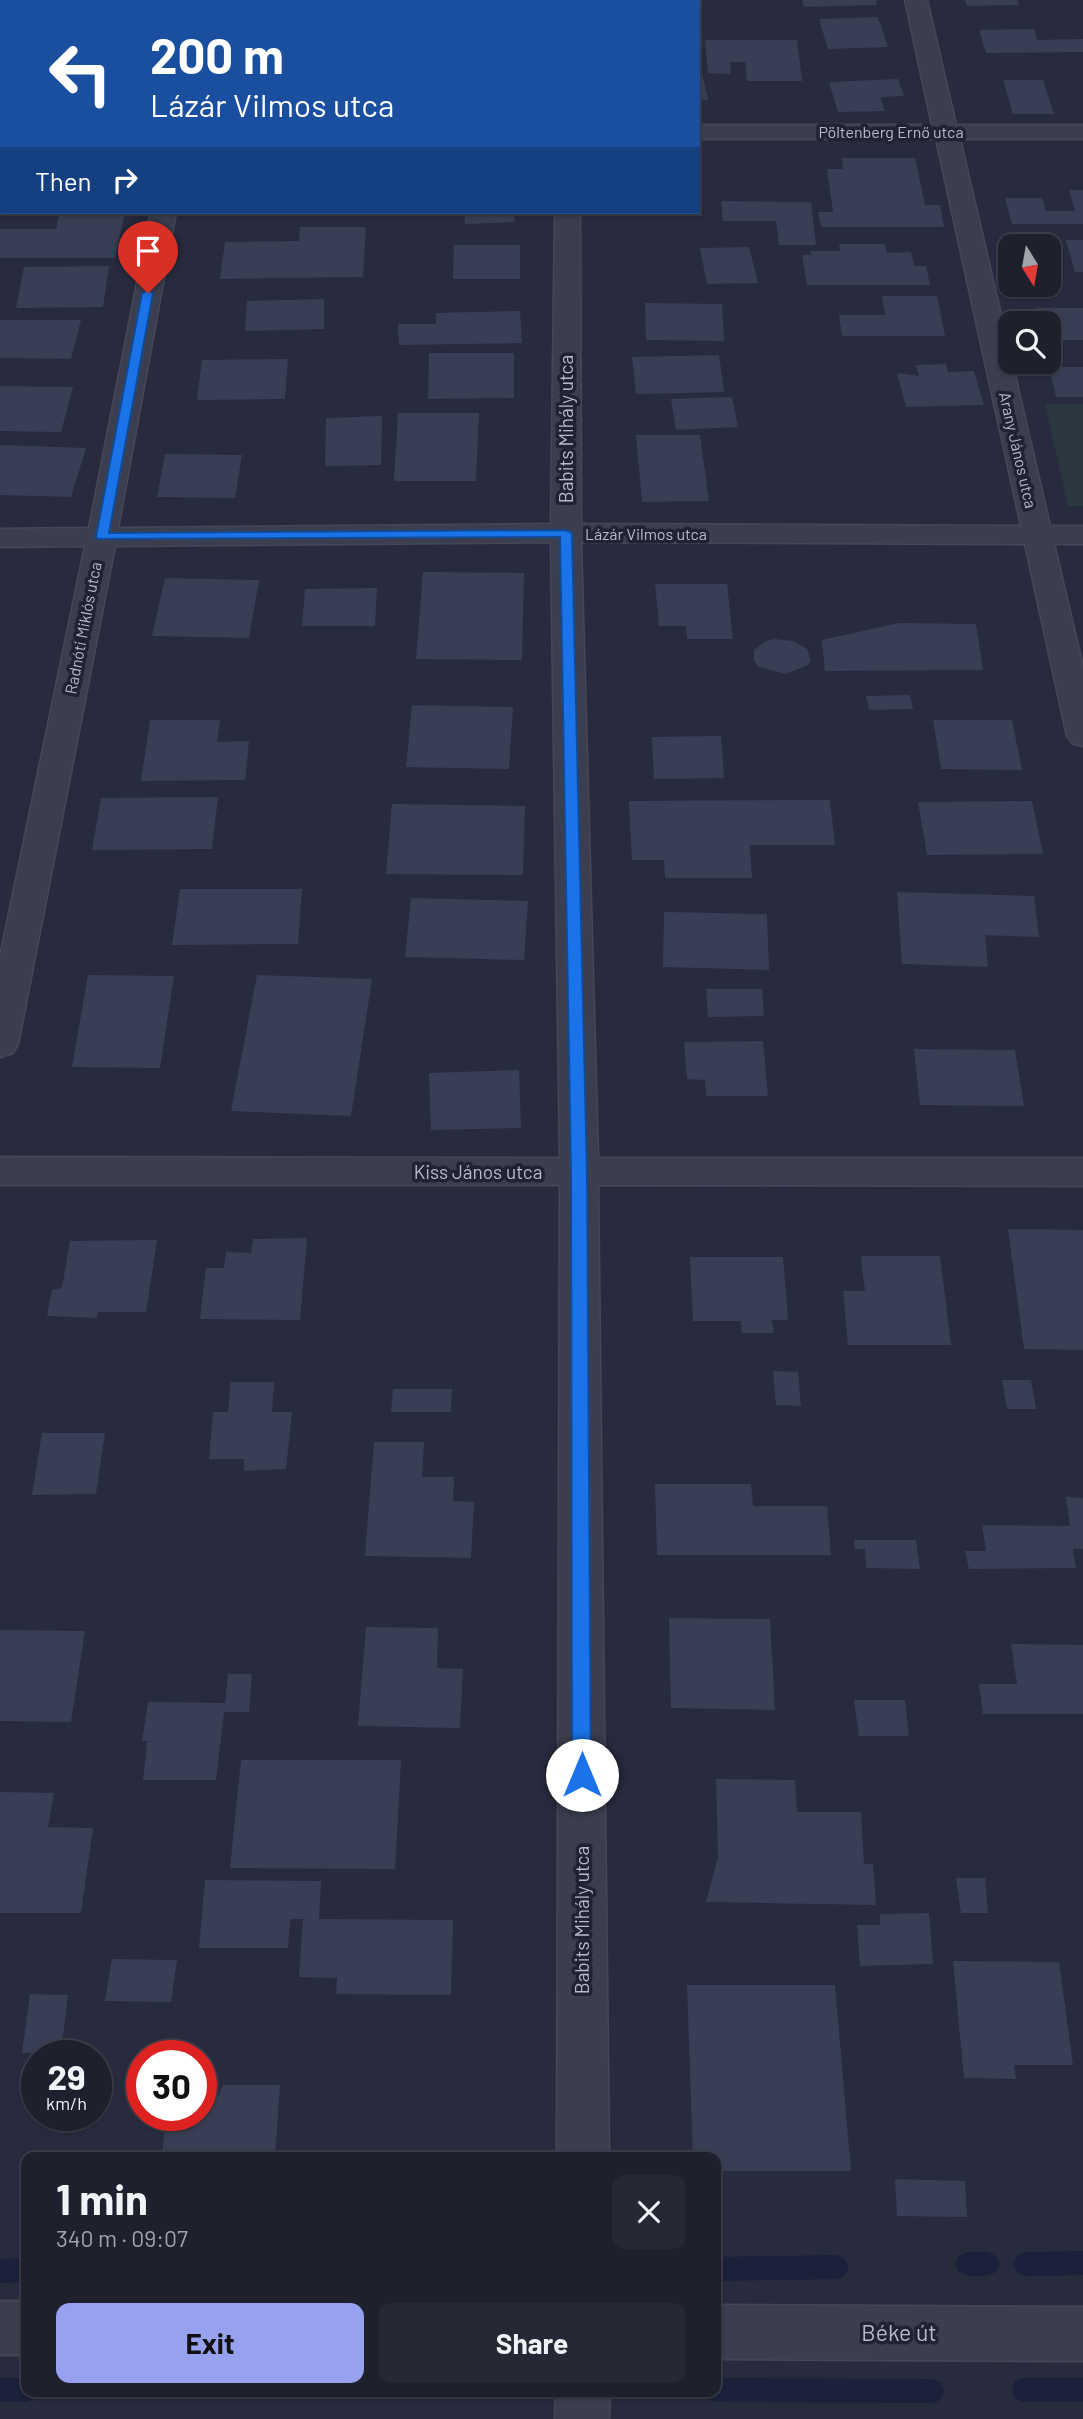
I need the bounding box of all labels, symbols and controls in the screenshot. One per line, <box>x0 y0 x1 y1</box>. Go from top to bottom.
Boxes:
text: 200 m <box>150 25 284 84</box>
icon: left <box>35 28 126 119</box>
text: Lázár Vilmos utca <box>150 85 394 123</box>
street label: Pöltenberg Ernő utca <box>818 122 964 141</box>
icon: right <box>106 161 144 199</box>
text: Then <box>35 165 92 196</box>
pin <box>118 221 178 293</box>
icon: arrive <box>129 232 167 270</box>
north arrow <box>998 234 1060 298</box>
map controls <box>998 234 1061 374</box>
button: search <box>998 311 1061 374</box>
street label: Babits Mihály utca <box>554 355 577 503</box>
street label: Arany János utca <box>996 390 1041 510</box>
street label: Lázár Vilmos utca <box>585 524 707 543</box>
street label: Radnóti Miklós utca <box>60 560 105 696</box>
street label: Kiss János utca <box>414 1160 542 1183</box>
position arrow <box>545 1738 619 1812</box>
street label: Babits Mihály utca <box>570 1846 593 1994</box>
speed limit sign: 30 <box>126 2040 217 2131</box>
text: 29 <box>47 2055 86 2097</box>
text: km/h <box>46 2092 87 2114</box>
text: 1 min <box>56 2173 148 2223</box>
button: close <box>612 2175 686 2249</box>
text: 340 m · 09:07 <box>56 2224 188 2252</box>
button: Exit <box>56 2303 364 2383</box>
button: Share <box>378 2303 686 2383</box>
street label: Béke út <box>861 2318 937 2346</box>

